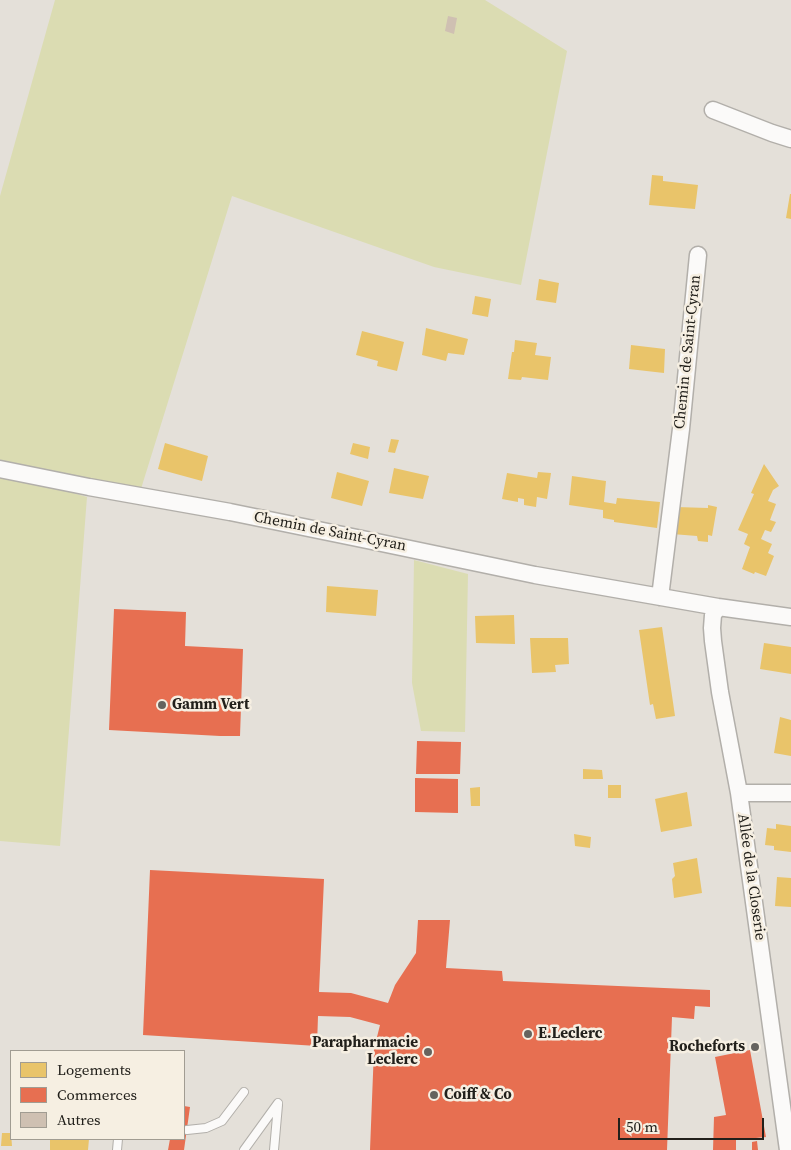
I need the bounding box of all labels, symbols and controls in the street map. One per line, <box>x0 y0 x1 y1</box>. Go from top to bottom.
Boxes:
street label: Chemin de Saint-Cyran <box>671 274 705 430</box>
street label: Chemin de Saint-Cyran <box>252 508 408 556</box>
place label: Gamm Vert <box>172 696 249 714</box>
marker: Gamm Vert <box>156 699 168 711</box>
street label: Allée de la Closerie <box>733 813 769 941</box>
place label: E.Leclerc <box>538 1025 602 1043</box>
marker: E.Leclerc <box>522 1028 534 1040</box>
place label: Parapharmacie Leclerc <box>312 1034 418 1069</box>
place label: Rocheforts <box>669 1038 745 1056</box>
marker: Rocheforts <box>749 1041 761 1053</box>
marker: Parapharmacie Leclerc <box>422 1046 434 1058</box>
legend <box>10 1050 185 1140</box>
text: Logements <box>57 1059 131 1080</box>
text: Commerces <box>57 1084 137 1105</box>
place label: Coiff & Co <box>444 1086 512 1104</box>
marker: Coiff & Co <box>428 1089 440 1101</box>
scale bar <box>621 1108 767 1140</box>
text: Autres <box>57 1109 101 1130</box>
text: 50 m <box>626 1116 658 1137</box>

